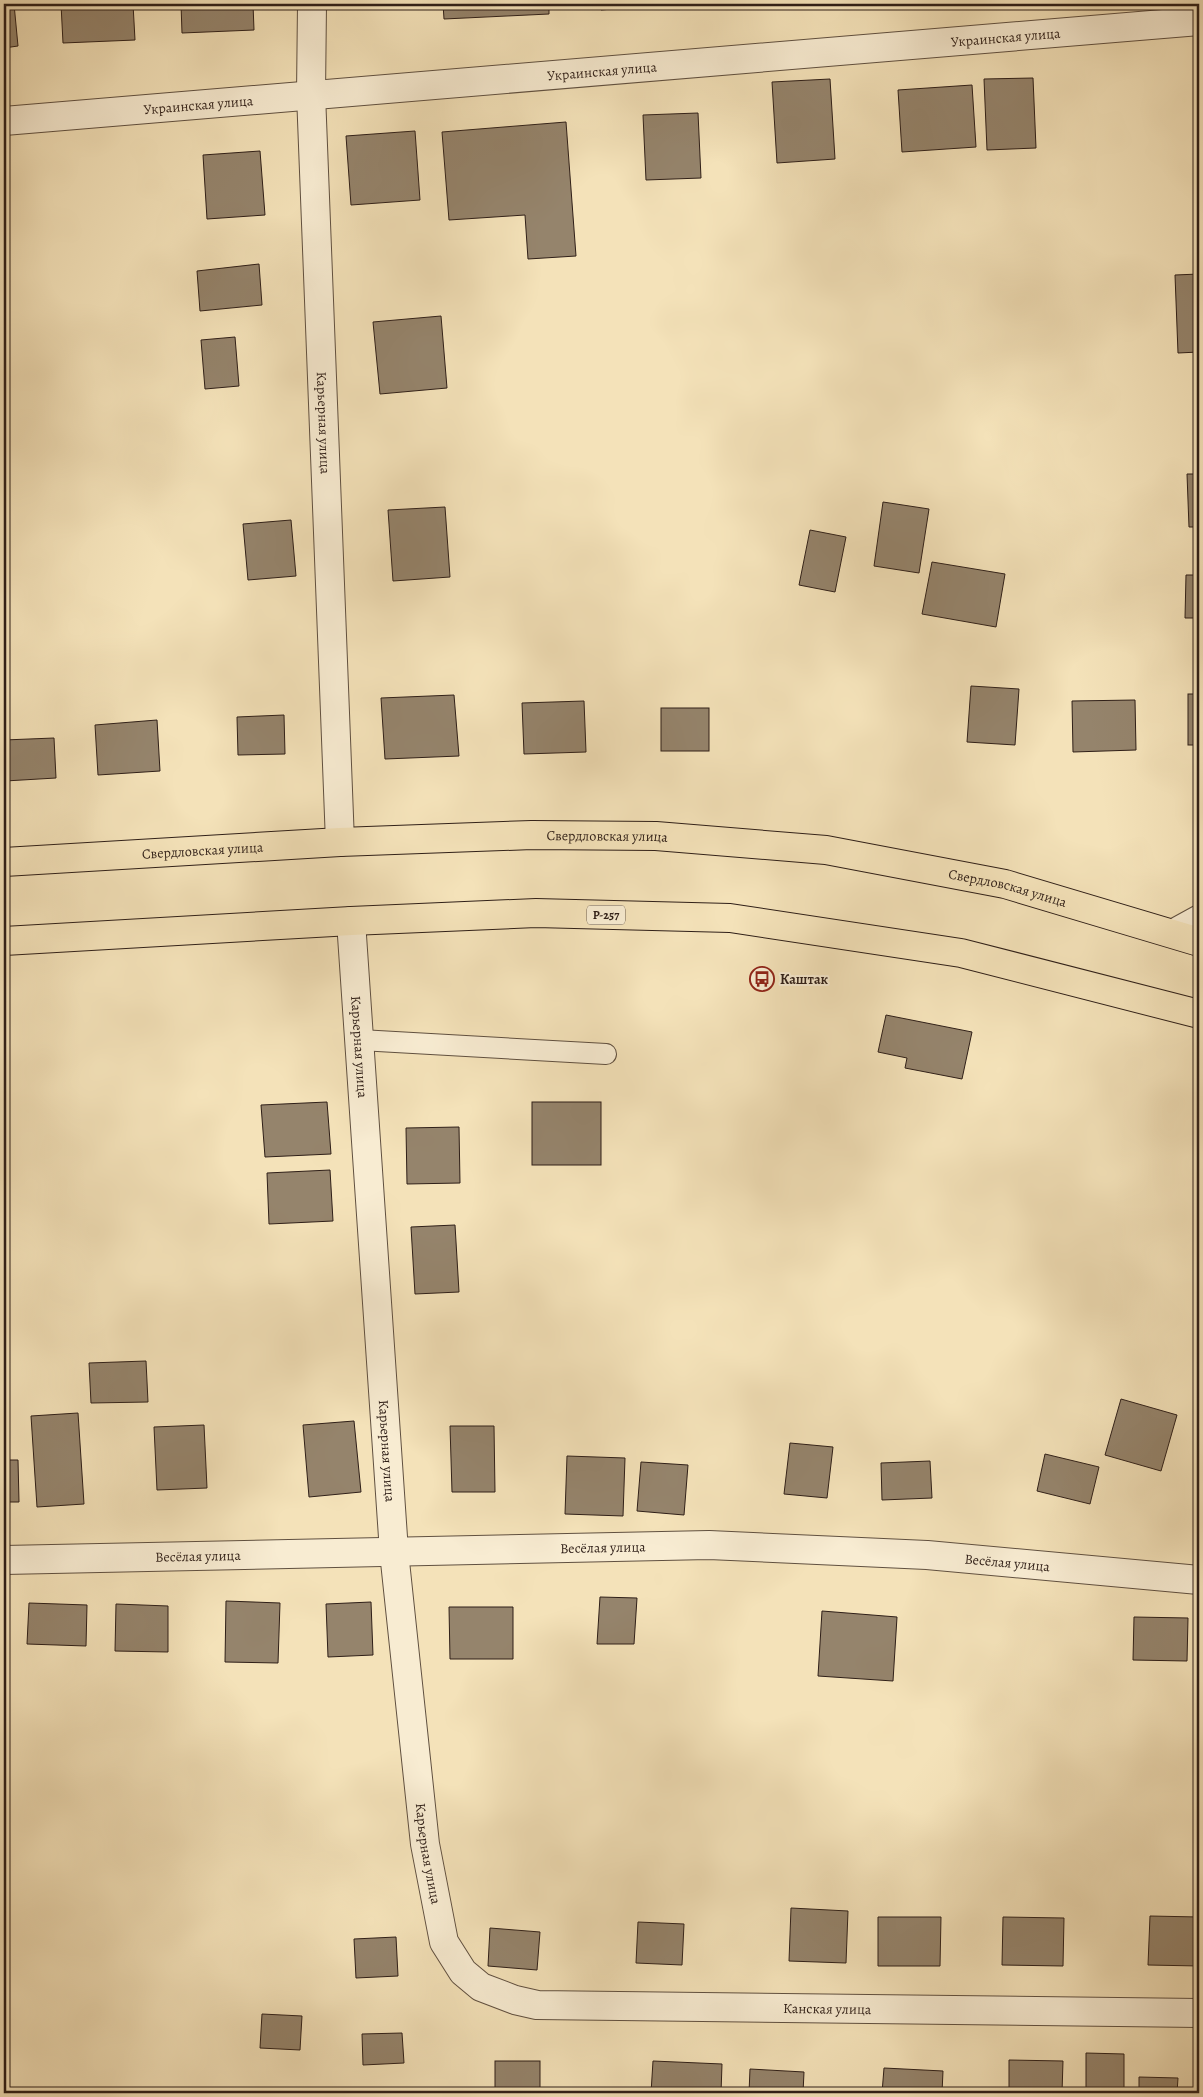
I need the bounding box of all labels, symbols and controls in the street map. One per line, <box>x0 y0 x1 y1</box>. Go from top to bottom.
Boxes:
street label: Украинская улица <box>950 23 1062 51</box>
street label: Украинская улица <box>546 57 658 85</box>
street label: Украинская улица <box>143 91 254 119</box>
street label: Карьерная улица <box>312 371 335 475</box>
street label: Свердловская улица <box>547 826 669 846</box>
street label: Свердловская улица <box>142 837 264 863</box>
street label: Свердловская улица <box>947 864 1070 912</box>
road number: Р-257 <box>587 906 625 924</box>
bus stop icon: Каштак <box>749 966 775 992</box>
place label: Каштак <box>780 970 829 989</box>
street label: Карьерная улица <box>347 995 373 1099</box>
street label: Карьерная улица <box>374 1399 400 1503</box>
street label: Весёлая улица <box>560 1537 646 1558</box>
street label: Весёлая улица <box>155 1545 241 1566</box>
street label: Весёлая улица <box>964 1549 1051 1576</box>
street label: Карьерная улица <box>411 1802 446 1906</box>
street label: Канская улица <box>783 1998 872 2019</box>

